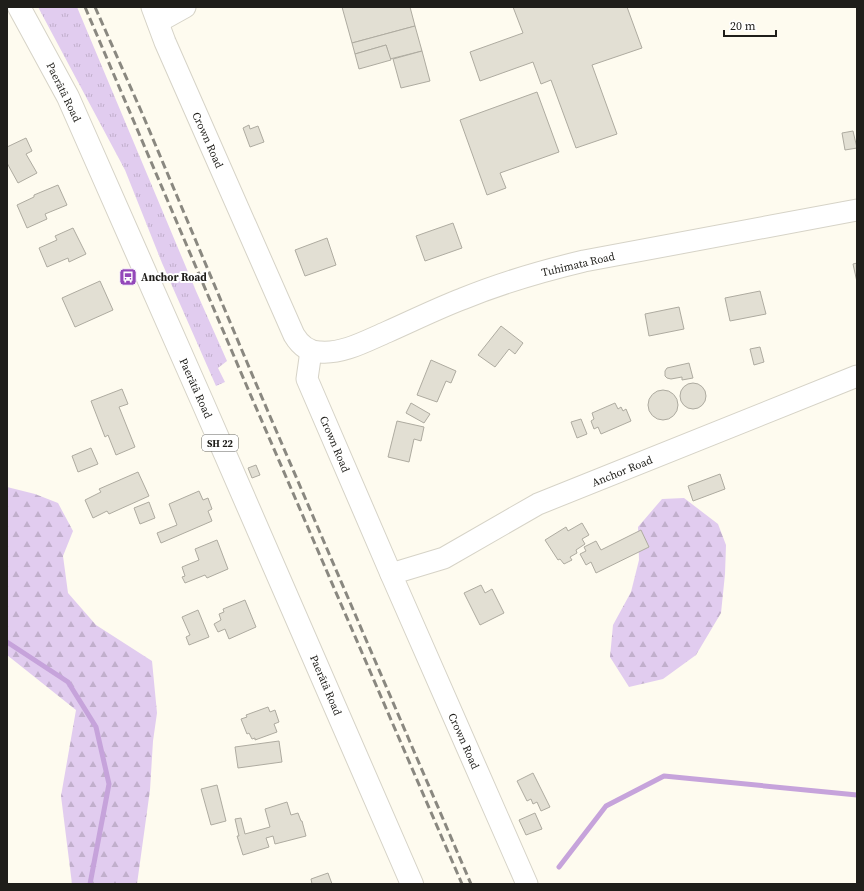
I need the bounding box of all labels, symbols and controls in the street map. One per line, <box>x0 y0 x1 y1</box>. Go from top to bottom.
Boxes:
scale bar <box>724 12 776 38</box>
text: 20 m <box>730 18 756 34</box>
street label: Paerātā Road <box>43 60 85 125</box>
street label: Crown Road <box>188 110 227 171</box>
street label: Tuhimata Road <box>540 249 617 280</box>
bus stop icon: Anchor Road <box>118 267 138 287</box>
place label: Anchor Road <box>141 270 207 285</box>
street label: Paerātā Road <box>176 356 216 421</box>
street label: Crown Road <box>316 414 353 475</box>
road number: SH 22 <box>202 435 238 451</box>
street label: Anchor Road <box>590 452 655 490</box>
street label: Paerātā Road <box>306 653 345 719</box>
street label: Crown Road <box>444 711 483 772</box>

